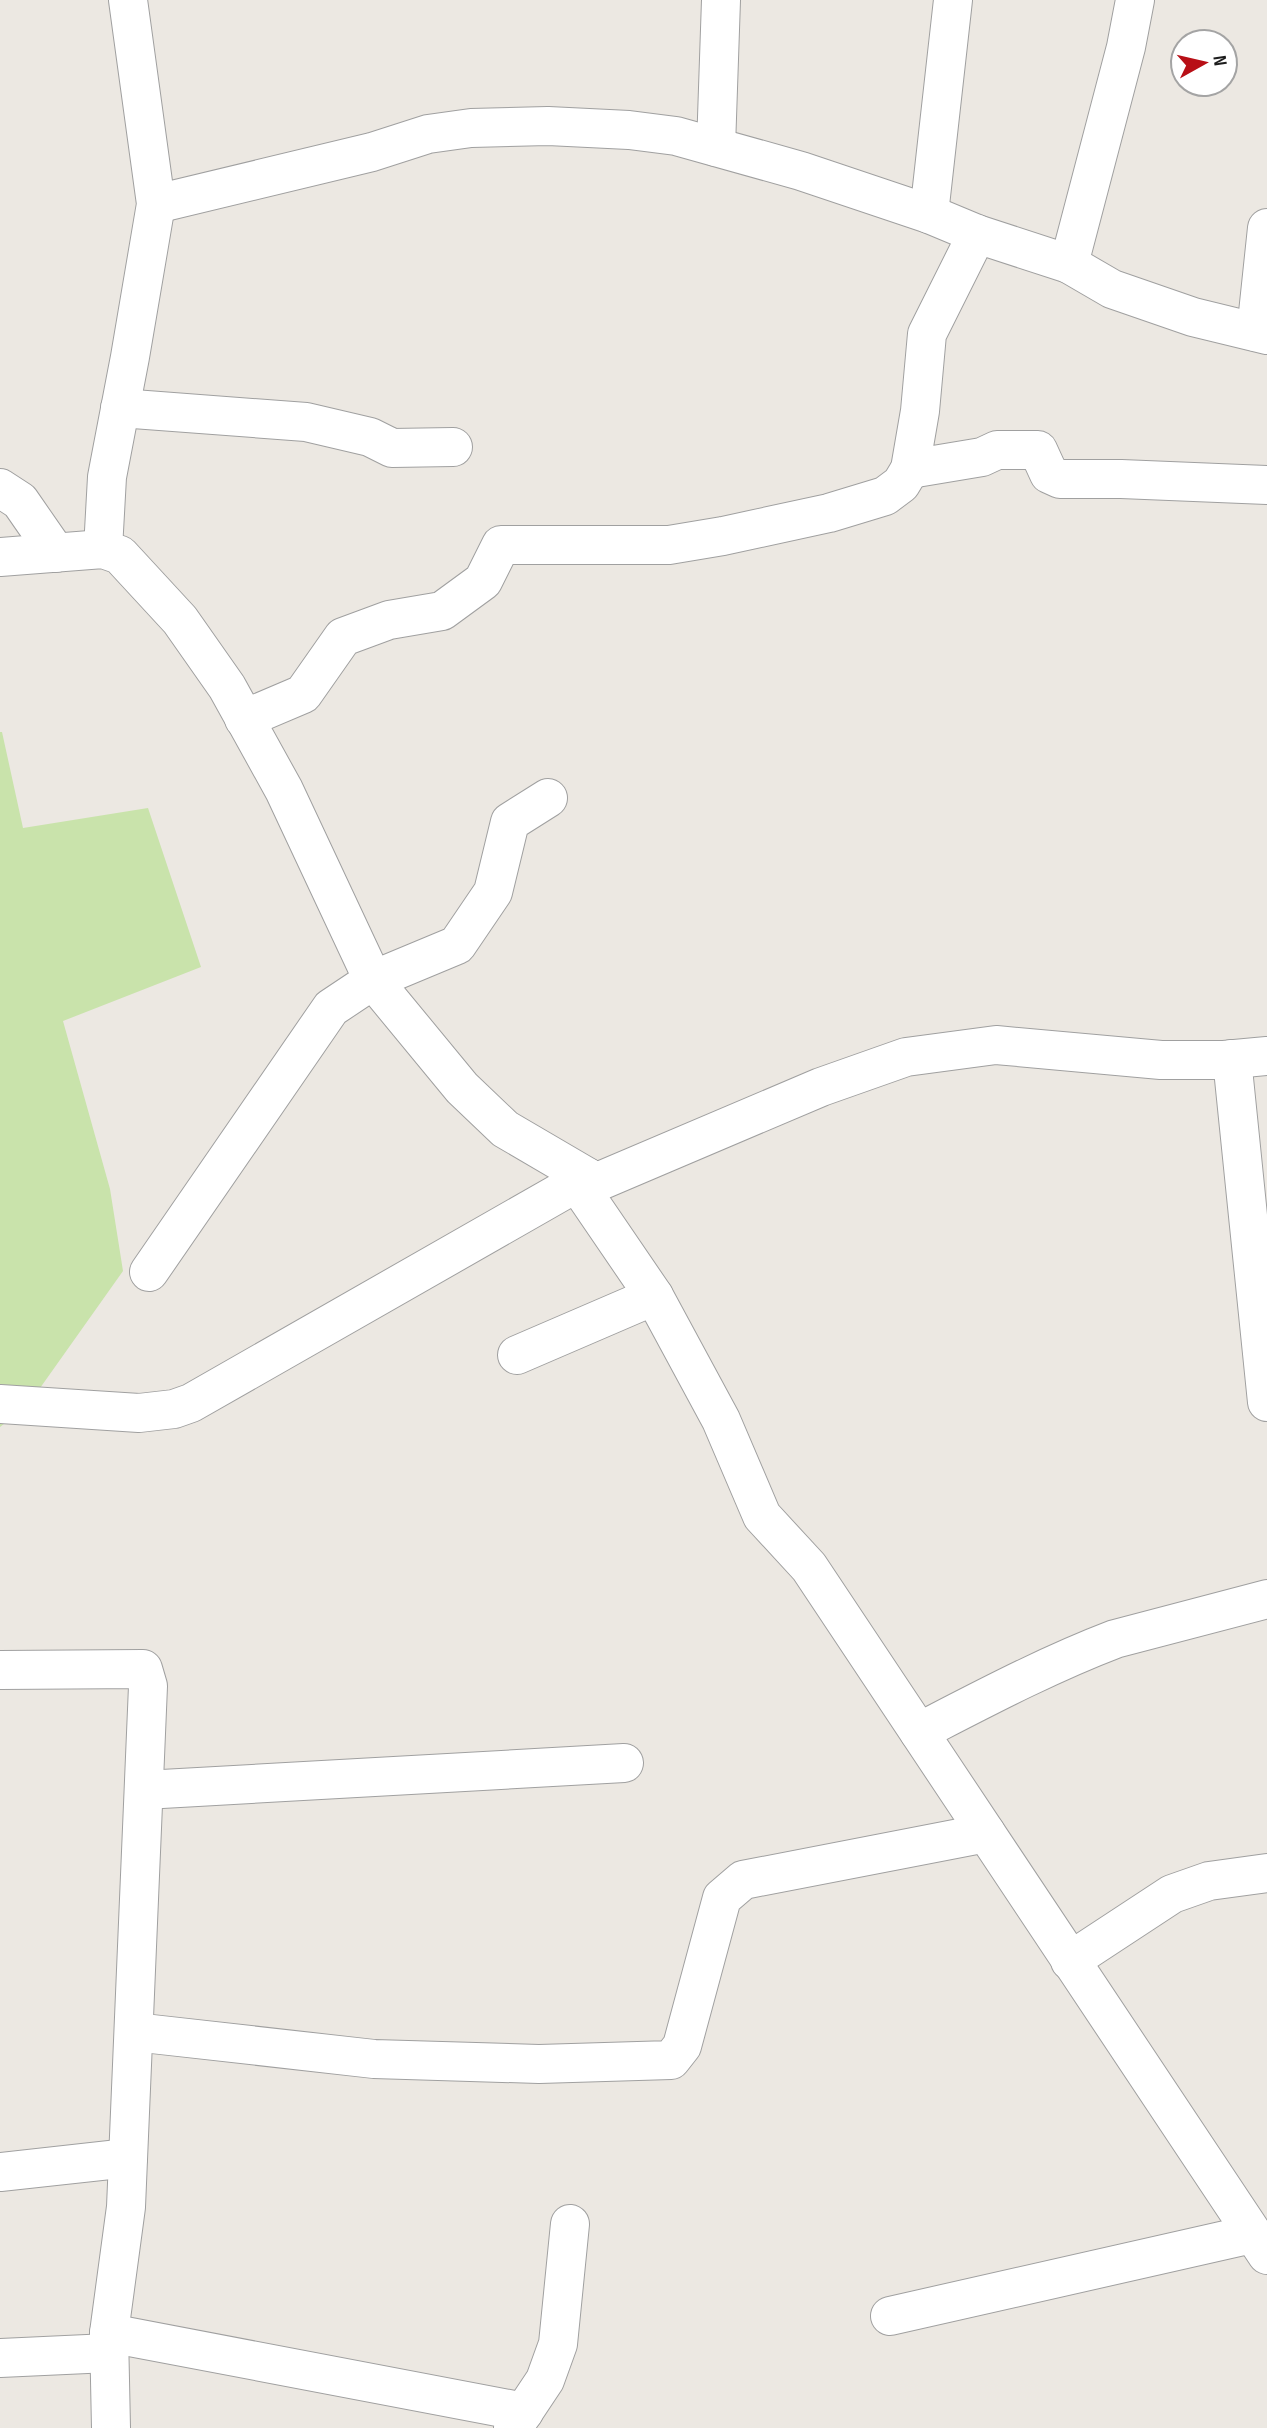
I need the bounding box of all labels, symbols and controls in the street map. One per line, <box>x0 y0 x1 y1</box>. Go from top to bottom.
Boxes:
north arrow <box>1169 28 1239 98</box>
text: N <box>1207 54 1231 67</box>

